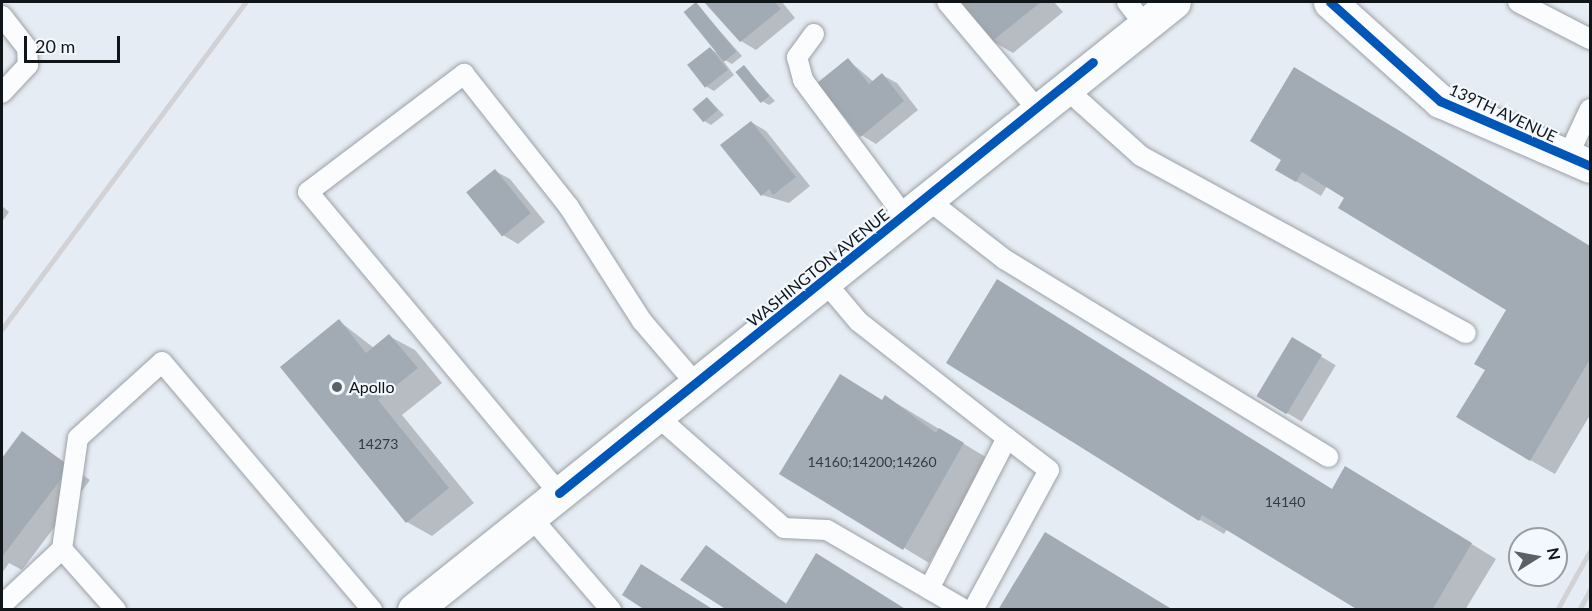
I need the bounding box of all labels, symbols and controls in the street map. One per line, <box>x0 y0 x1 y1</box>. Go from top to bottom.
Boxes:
scale bar <box>27 24 123 62</box>
text: 20 m <box>35 35 75 57</box>
street label: 139TH AVENUE <box>1446 80 1560 146</box>
street label: WASHINGTON AVENUE <box>743 205 893 331</box>
place label: Apollo <box>349 377 394 397</box>
marker: Apollo <box>330 380 344 394</box>
house number: 14273 <box>358 436 398 452</box>
house number: 14160;14200;14260 <box>807 454 937 470</box>
house number: 14140 <box>1265 494 1305 510</box>
north arrow <box>1508 527 1568 587</box>
text: N <box>1544 546 1565 562</box>

